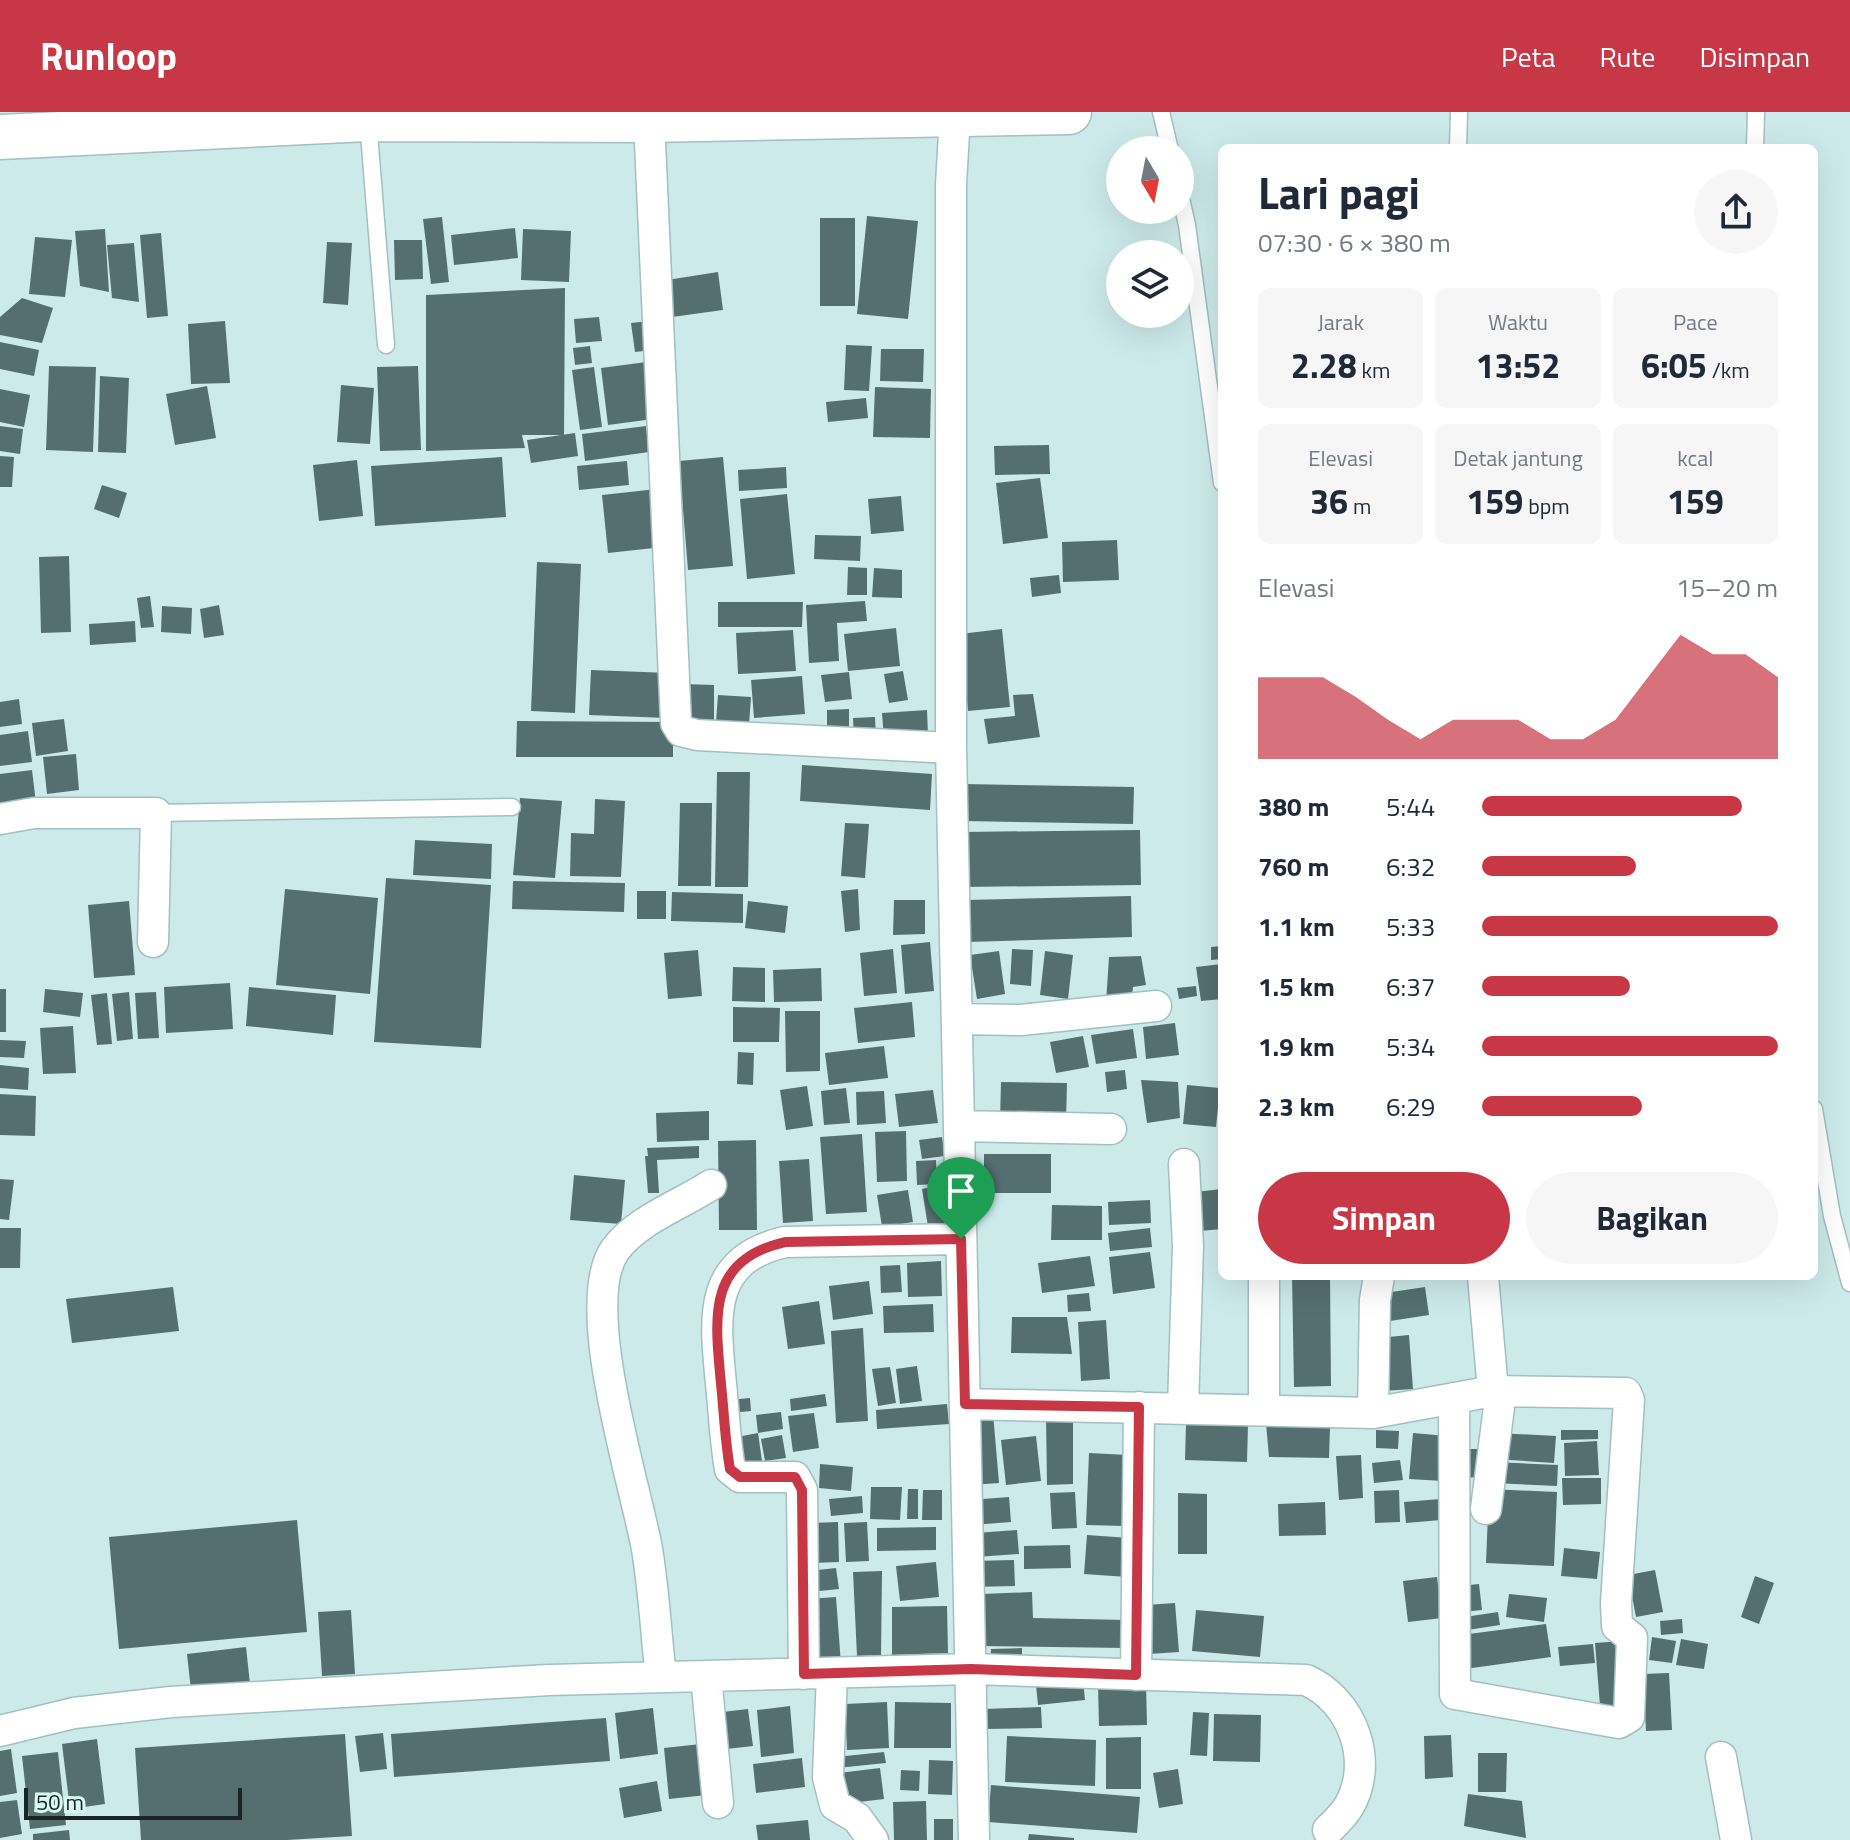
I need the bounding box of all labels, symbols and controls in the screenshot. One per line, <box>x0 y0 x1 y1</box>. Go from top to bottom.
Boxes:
text: Runloop <box>40 27 177 85</box>
text: Peta <box>1501 35 1555 78</box>
text: Rute <box>1599 35 1655 78</box>
text: Disimpan <box>1699 35 1810 78</box>
north arrow <box>1106 136 1194 224</box>
map controls <box>1106 136 1194 328</box>
text: Lari pagi <box>1258 159 1420 226</box>
button: share <box>1694 170 1778 254</box>
text: 07:30 · 6 × 380 m <box>1258 223 1451 262</box>
button: layers <box>1106 240 1194 328</box>
text: Jarak <box>1317 305 1364 339</box>
text: Waktu <box>1488 305 1548 339</box>
text: Pace <box>1673 305 1718 339</box>
text: 2.28 <box>1291 339 1357 391</box>
text: 13:52 <box>1476 339 1560 391</box>
text: 6:05 <box>1641 339 1707 391</box>
text: km <box>1357 353 1390 387</box>
text: /km <box>1707 353 1750 387</box>
text: Elevasi <box>1308 441 1373 475</box>
text: Detak jantung <box>1453 441 1583 475</box>
text: kcal <box>1677 441 1713 475</box>
text: 36 <box>1310 475 1348 527</box>
text: 159 <box>1466 475 1523 527</box>
text: 159 <box>1667 475 1724 527</box>
text: m <box>1348 489 1371 523</box>
text: bpm <box>1523 489 1570 523</box>
text: Elevasi <box>1258 568 1334 607</box>
text: 15–20 m <box>1676 568 1778 607</box>
text: 380 m <box>1258 787 1329 826</box>
text: 5:44 <box>1386 787 1435 826</box>
text: 760 m <box>1258 847 1329 886</box>
text: 6:32 <box>1386 847 1435 886</box>
text: 1.1 km <box>1258 907 1335 946</box>
text: 5:33 <box>1386 907 1435 946</box>
text: 1.5 km <box>1258 967 1335 1006</box>
text: 6:37 <box>1386 967 1435 1006</box>
text: 1.9 km <box>1258 1027 1335 1066</box>
text: 5:34 <box>1386 1027 1435 1066</box>
text: 2.3 km <box>1258 1087 1335 1126</box>
text: 6:29 <box>1386 1087 1435 1126</box>
pin <box>927 1157 995 1239</box>
icon: arrive <box>939 1169 983 1213</box>
button: Simpan <box>1258 1172 1510 1264</box>
button: Bagikan <box>1526 1172 1778 1264</box>
scale bar <box>24 1784 242 1820</box>
text: 50 m <box>36 1785 84 1819</box>

